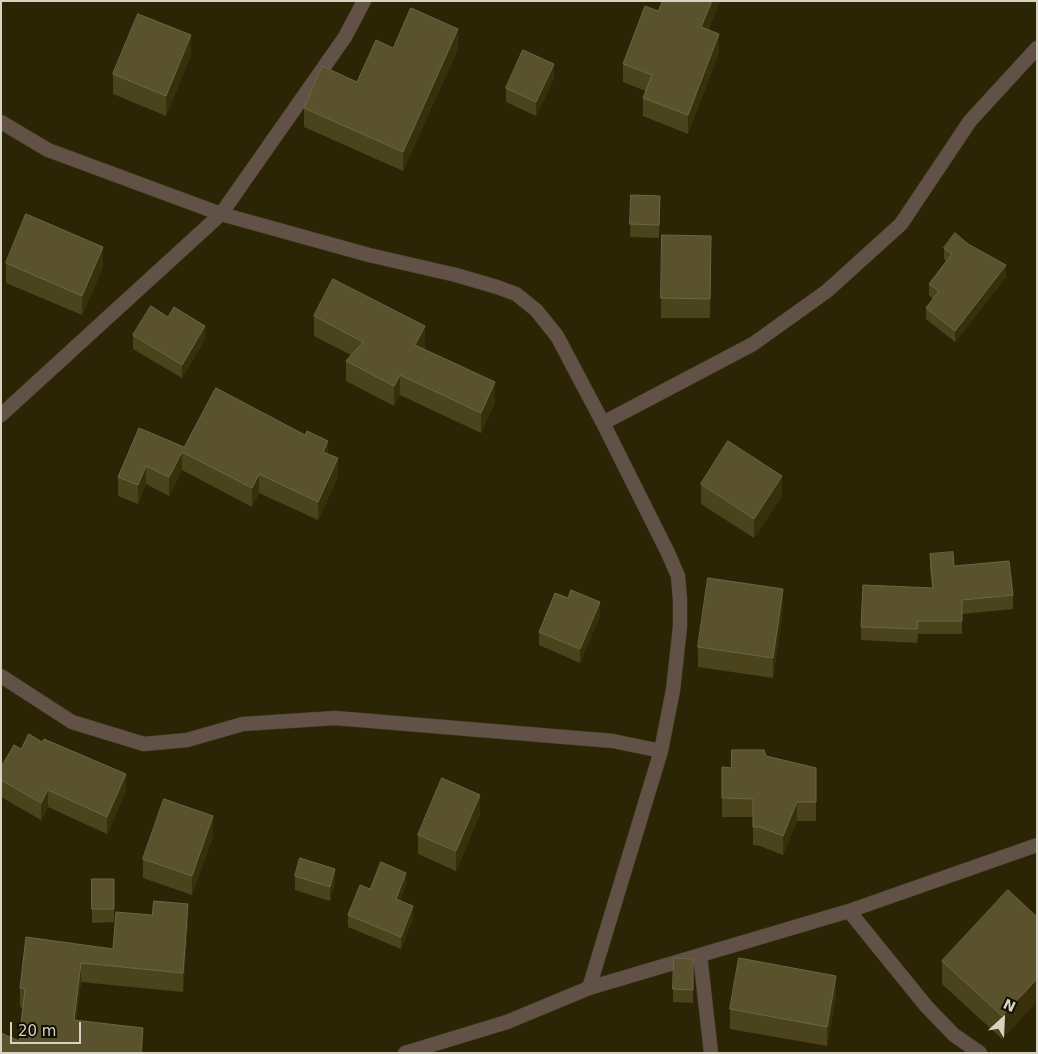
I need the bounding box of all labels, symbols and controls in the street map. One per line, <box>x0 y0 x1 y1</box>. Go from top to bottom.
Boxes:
north arrow <box>978 994 1028 1044</box>
text: N <box>1001 996 1018 1015</box>
scale bar <box>12 1012 84 1044</box>
text: 20 m <box>18 1022 56 1040</box>

